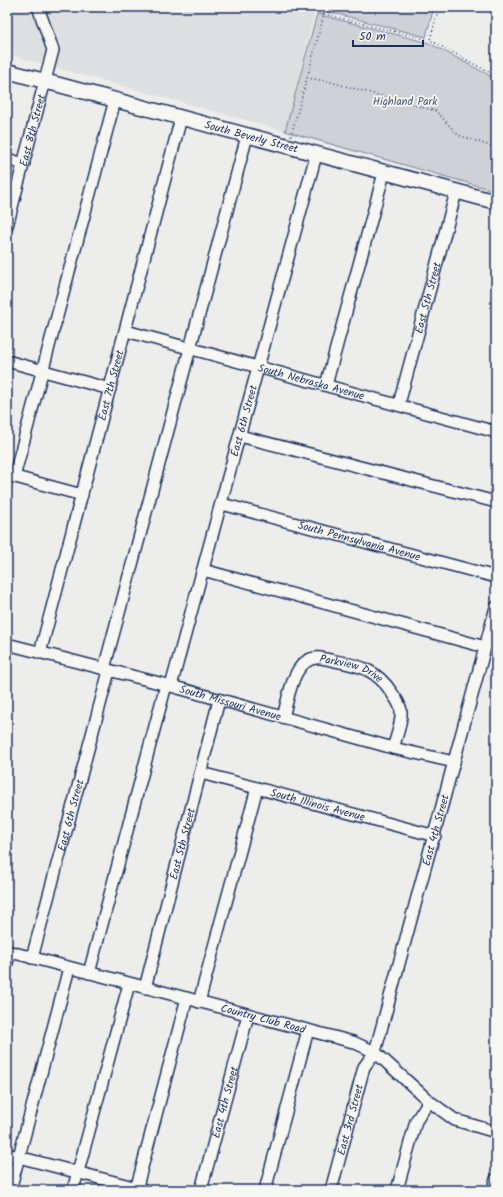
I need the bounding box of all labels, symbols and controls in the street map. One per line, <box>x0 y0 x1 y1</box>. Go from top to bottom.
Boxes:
scale bar <box>353 22 423 48</box>
text: 50 m <box>359 27 386 46</box>
street label: East 8th Street <box>15 92 51 169</box>
park label: Highland Park <box>373 93 438 111</box>
street label: South Beverly Street <box>202 116 301 159</box>
street label: East 5th Street <box>410 260 447 336</box>
street label: East 7th Street <box>94 347 130 423</box>
street label: South Nebraska Avenue <box>256 359 366 406</box>
street label: East 6th Street <box>226 382 263 459</box>
street label: South Pennsylvania Avenue <box>296 517 422 566</box>
street label: Parkview Drive <box>318 650 387 688</box>
street label: South Missouri Avenue <box>177 681 283 726</box>
street label: East 6th Street <box>53 777 90 853</box>
street label: South Illinois Avenue <box>268 784 367 827</box>
street label: East 4th Street <box>418 792 455 868</box>
street label: East 5th Street <box>165 805 201 882</box>
street label: Country Club Road <box>219 1000 308 1039</box>
street label: East 4th Street <box>207 1064 244 1140</box>
street label: East 3rd Street <box>333 1082 369 1157</box>

